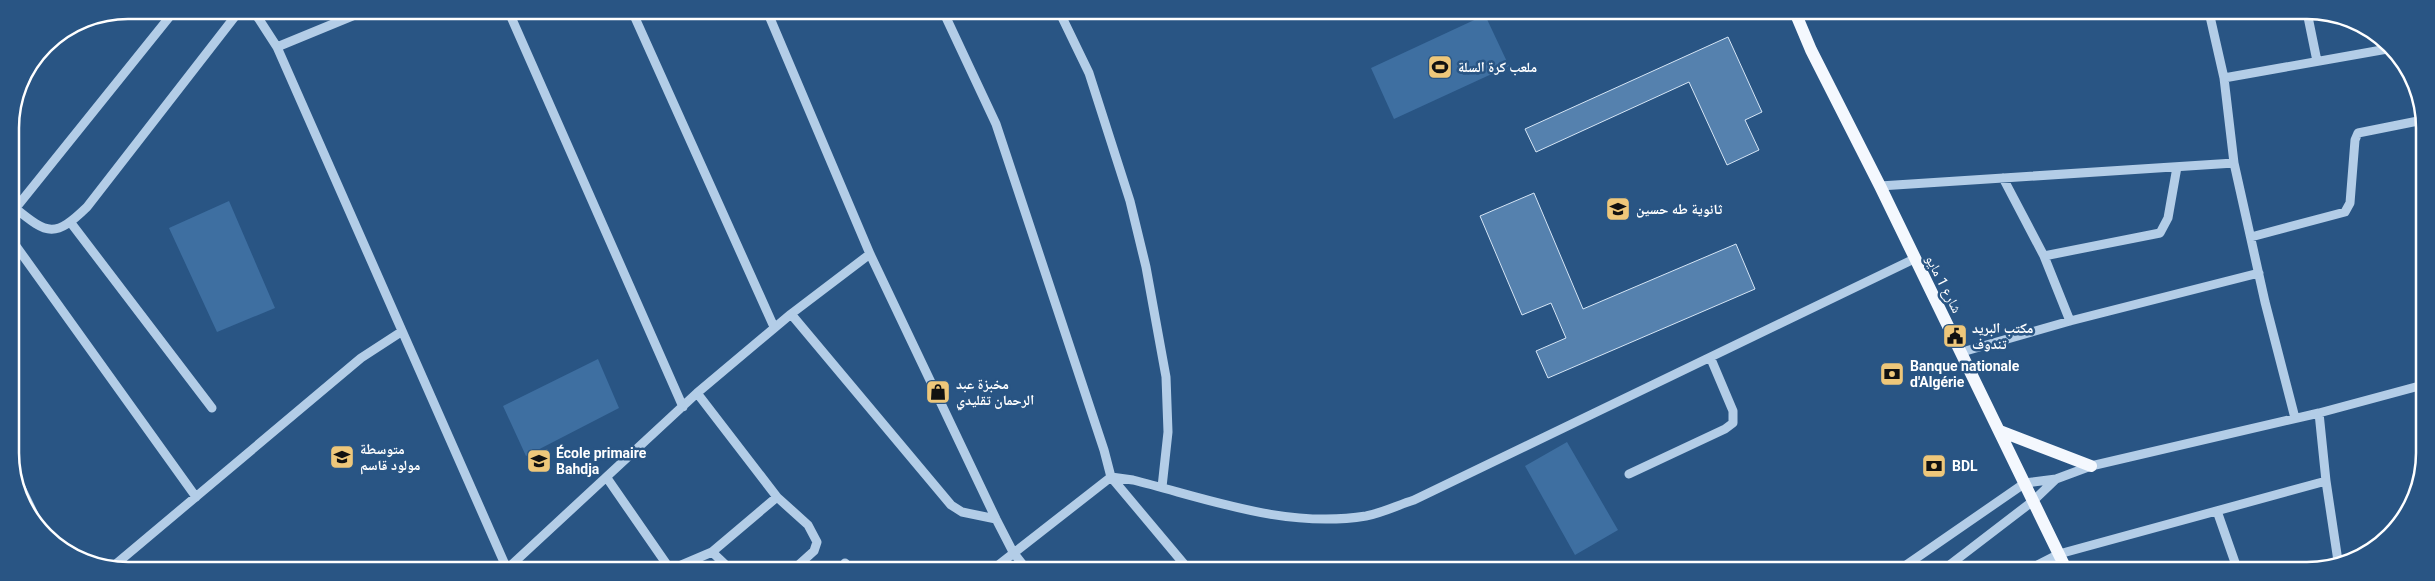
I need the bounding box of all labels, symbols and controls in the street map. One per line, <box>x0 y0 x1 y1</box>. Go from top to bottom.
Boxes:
sports icon: ملعب كرة السلة <box>1427 54 1453 80</box>
place label: ملعب كرة السلة <box>1458 59 1537 76</box>
school or university icon: ثانوية طه حسين <box>1605 196 1631 222</box>
place label: ثانوية طه حسين <box>1636 201 1723 218</box>
street label: شارع 1 مايو <box>1921 252 1965 316</box>
place label: مكتب البريد تندوف <box>1972 320 2033 352</box>
public building icon: مكتب البريد تندوف <box>1942 323 1968 349</box>
place label: Banque nationale d'Algérie <box>1910 358 2020 390</box>
bank icon: Banque nationale d'Algérie <box>1879 361 1905 387</box>
place label: مخبزة عبد الرحمان تقليدي <box>956 376 1034 411</box>
shop icon: مخبزة عبد الرحمان تقليدي <box>925 379 951 405</box>
place label: متوسطة مولود قاسم <box>360 441 420 475</box>
school or university icon: متوسطة مولود قاسم <box>329 444 355 470</box>
place label: École primaire Bahdja <box>556 444 647 477</box>
school or university icon: École primaire Bahdja <box>526 448 552 474</box>
bank icon: BDL <box>1921 453 1947 479</box>
place label: BDL <box>1952 458 1978 474</box>

